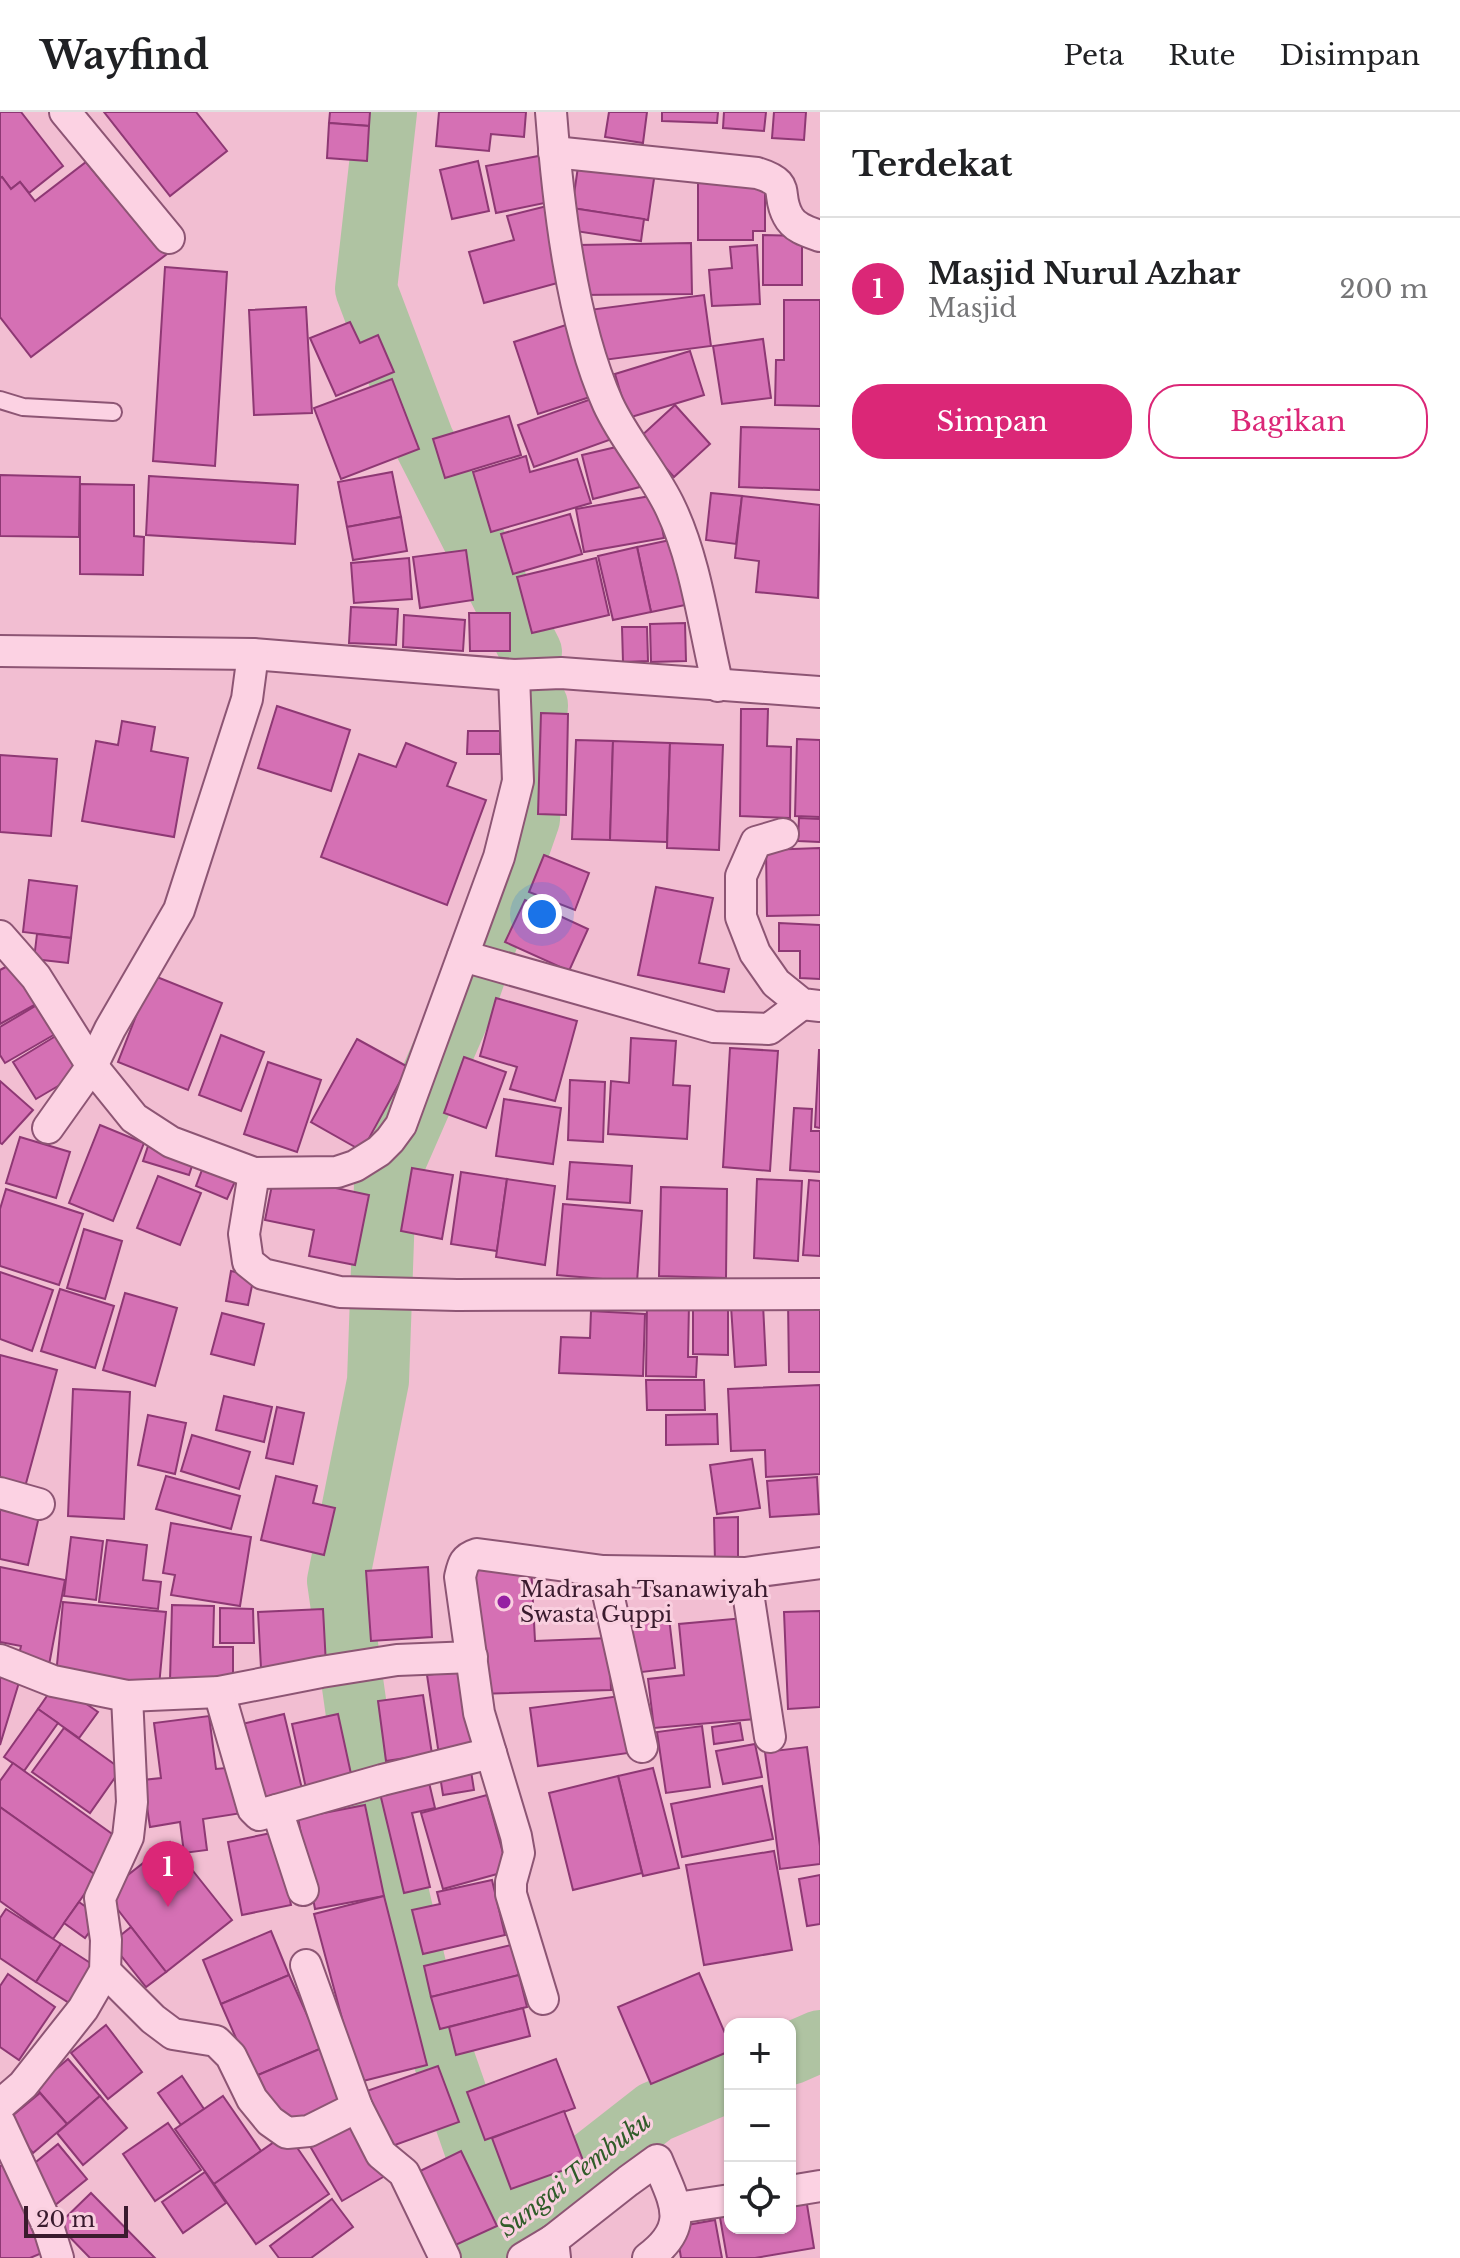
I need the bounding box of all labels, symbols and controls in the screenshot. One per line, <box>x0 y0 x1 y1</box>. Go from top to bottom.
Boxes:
text: Wayfind <box>40 32 209 79</box>
text: Peta <box>1064 38 1124 73</box>
text: Rute <box>1168 38 1236 73</box>
text: Disimpan <box>1280 38 1420 73</box>
text: Terdekat <box>852 143 1013 185</box>
text: Masjid Nurul Azhar <box>928 255 1240 292</box>
text: 1 <box>872 273 884 305</box>
text: 200 m <box>1339 273 1428 305</box>
text: Masjid <box>928 292 1017 324</box>
button: Simpan <box>852 384 1132 459</box>
button: Bagikan <box>1148 384 1428 459</box>
your location <box>522 894 562 934</box>
place label: Madrasah Tsanawiyah Swasta Guppi <box>520 1576 769 1628</box>
marker: Madrasah Tsanawiyah Swasta Guppi <box>495 1593 513 1611</box>
pin: 1 <box>142 1841 194 1907</box>
map controls <box>724 2018 796 2234</box>
button: + <box>724 2018 796 2090</box>
button: − <box>724 2090 796 2162</box>
water label: Sungai Tembuku <box>493 2106 657 2243</box>
button: locate <box>724 2162 796 2234</box>
scale bar <box>24 2202 128 2238</box>
text: 20 m <box>36 2206 95 2233</box>

